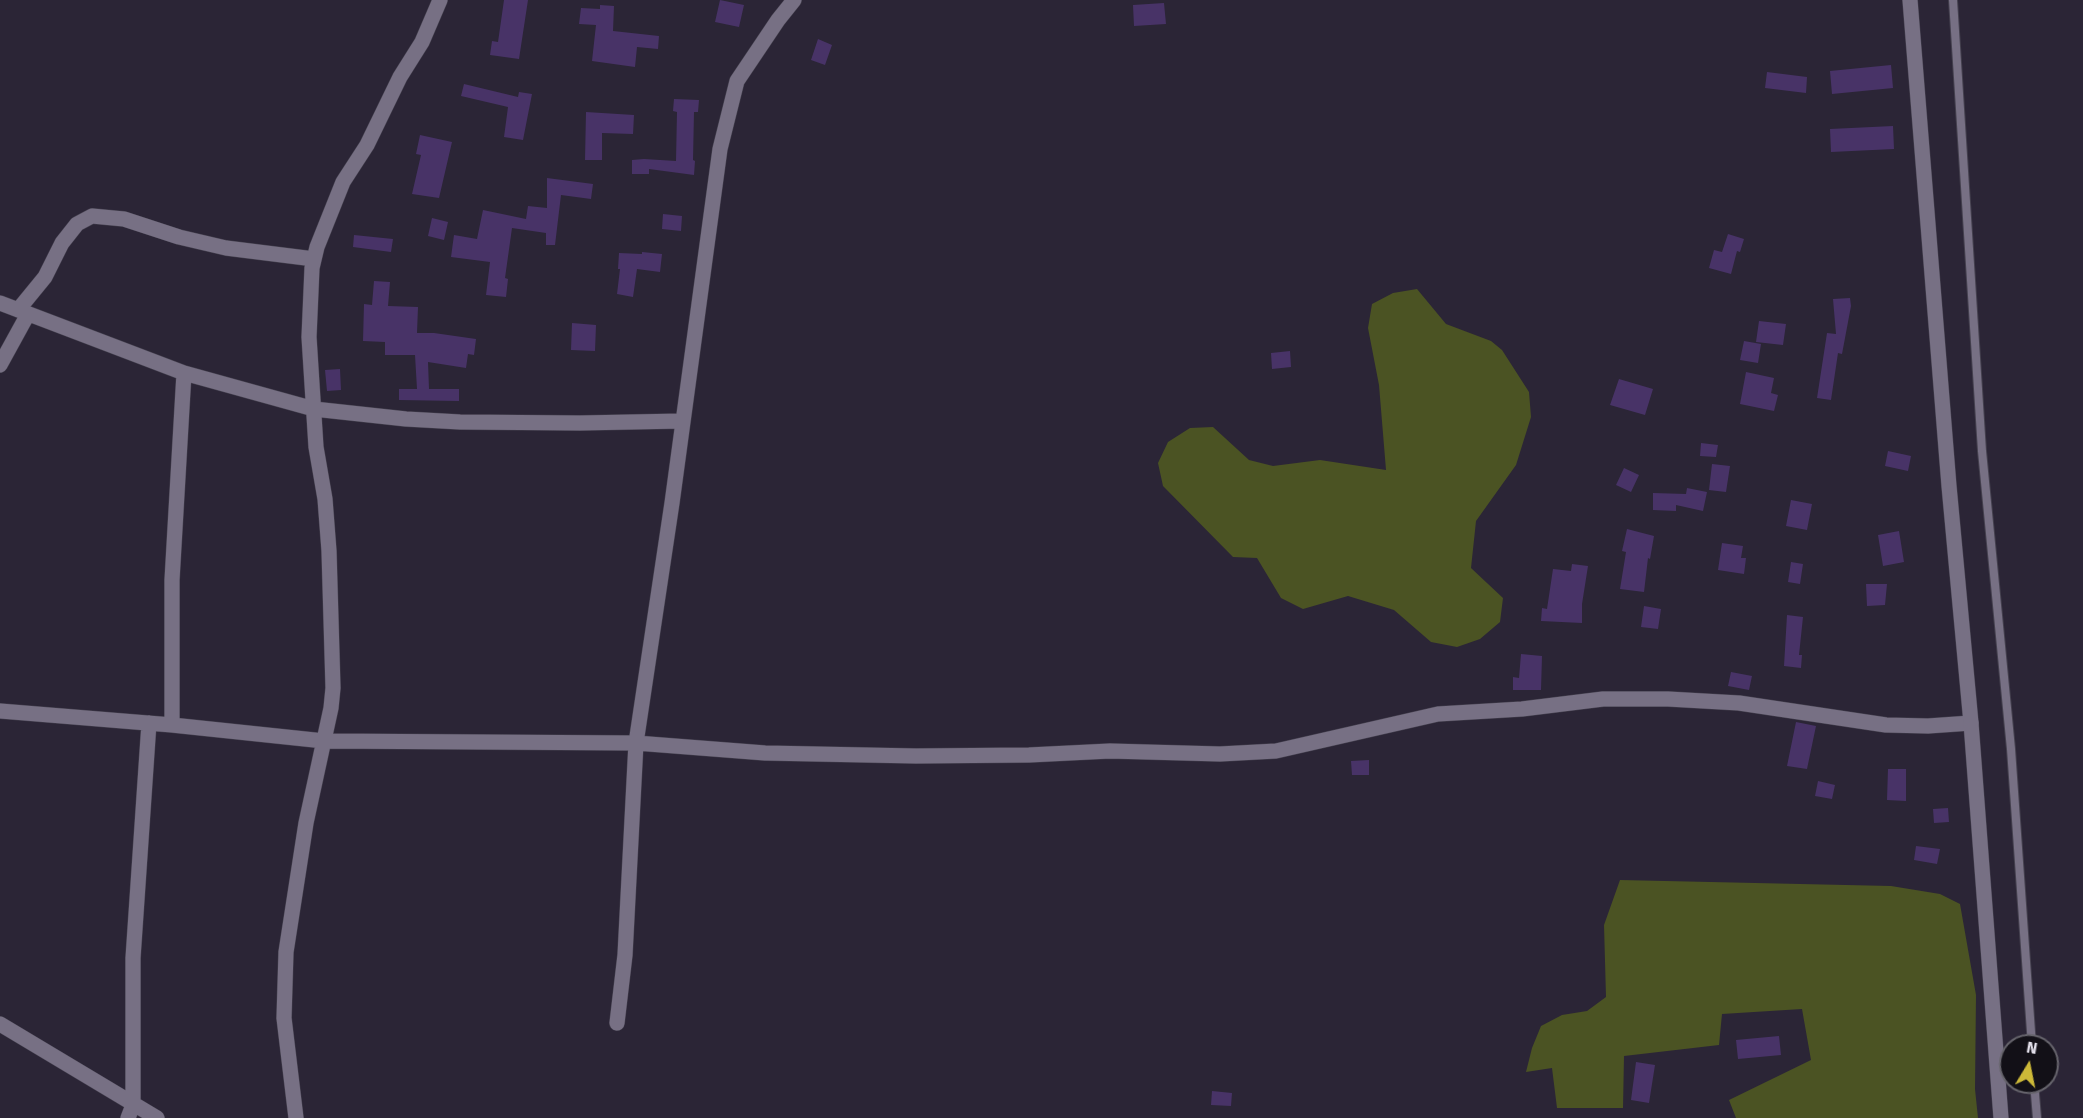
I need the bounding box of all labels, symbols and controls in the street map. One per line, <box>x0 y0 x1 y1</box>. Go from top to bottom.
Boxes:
north arrow <box>1999 1034 2059 1094</box>
text: N <box>2025 1037 2039 1058</box>

